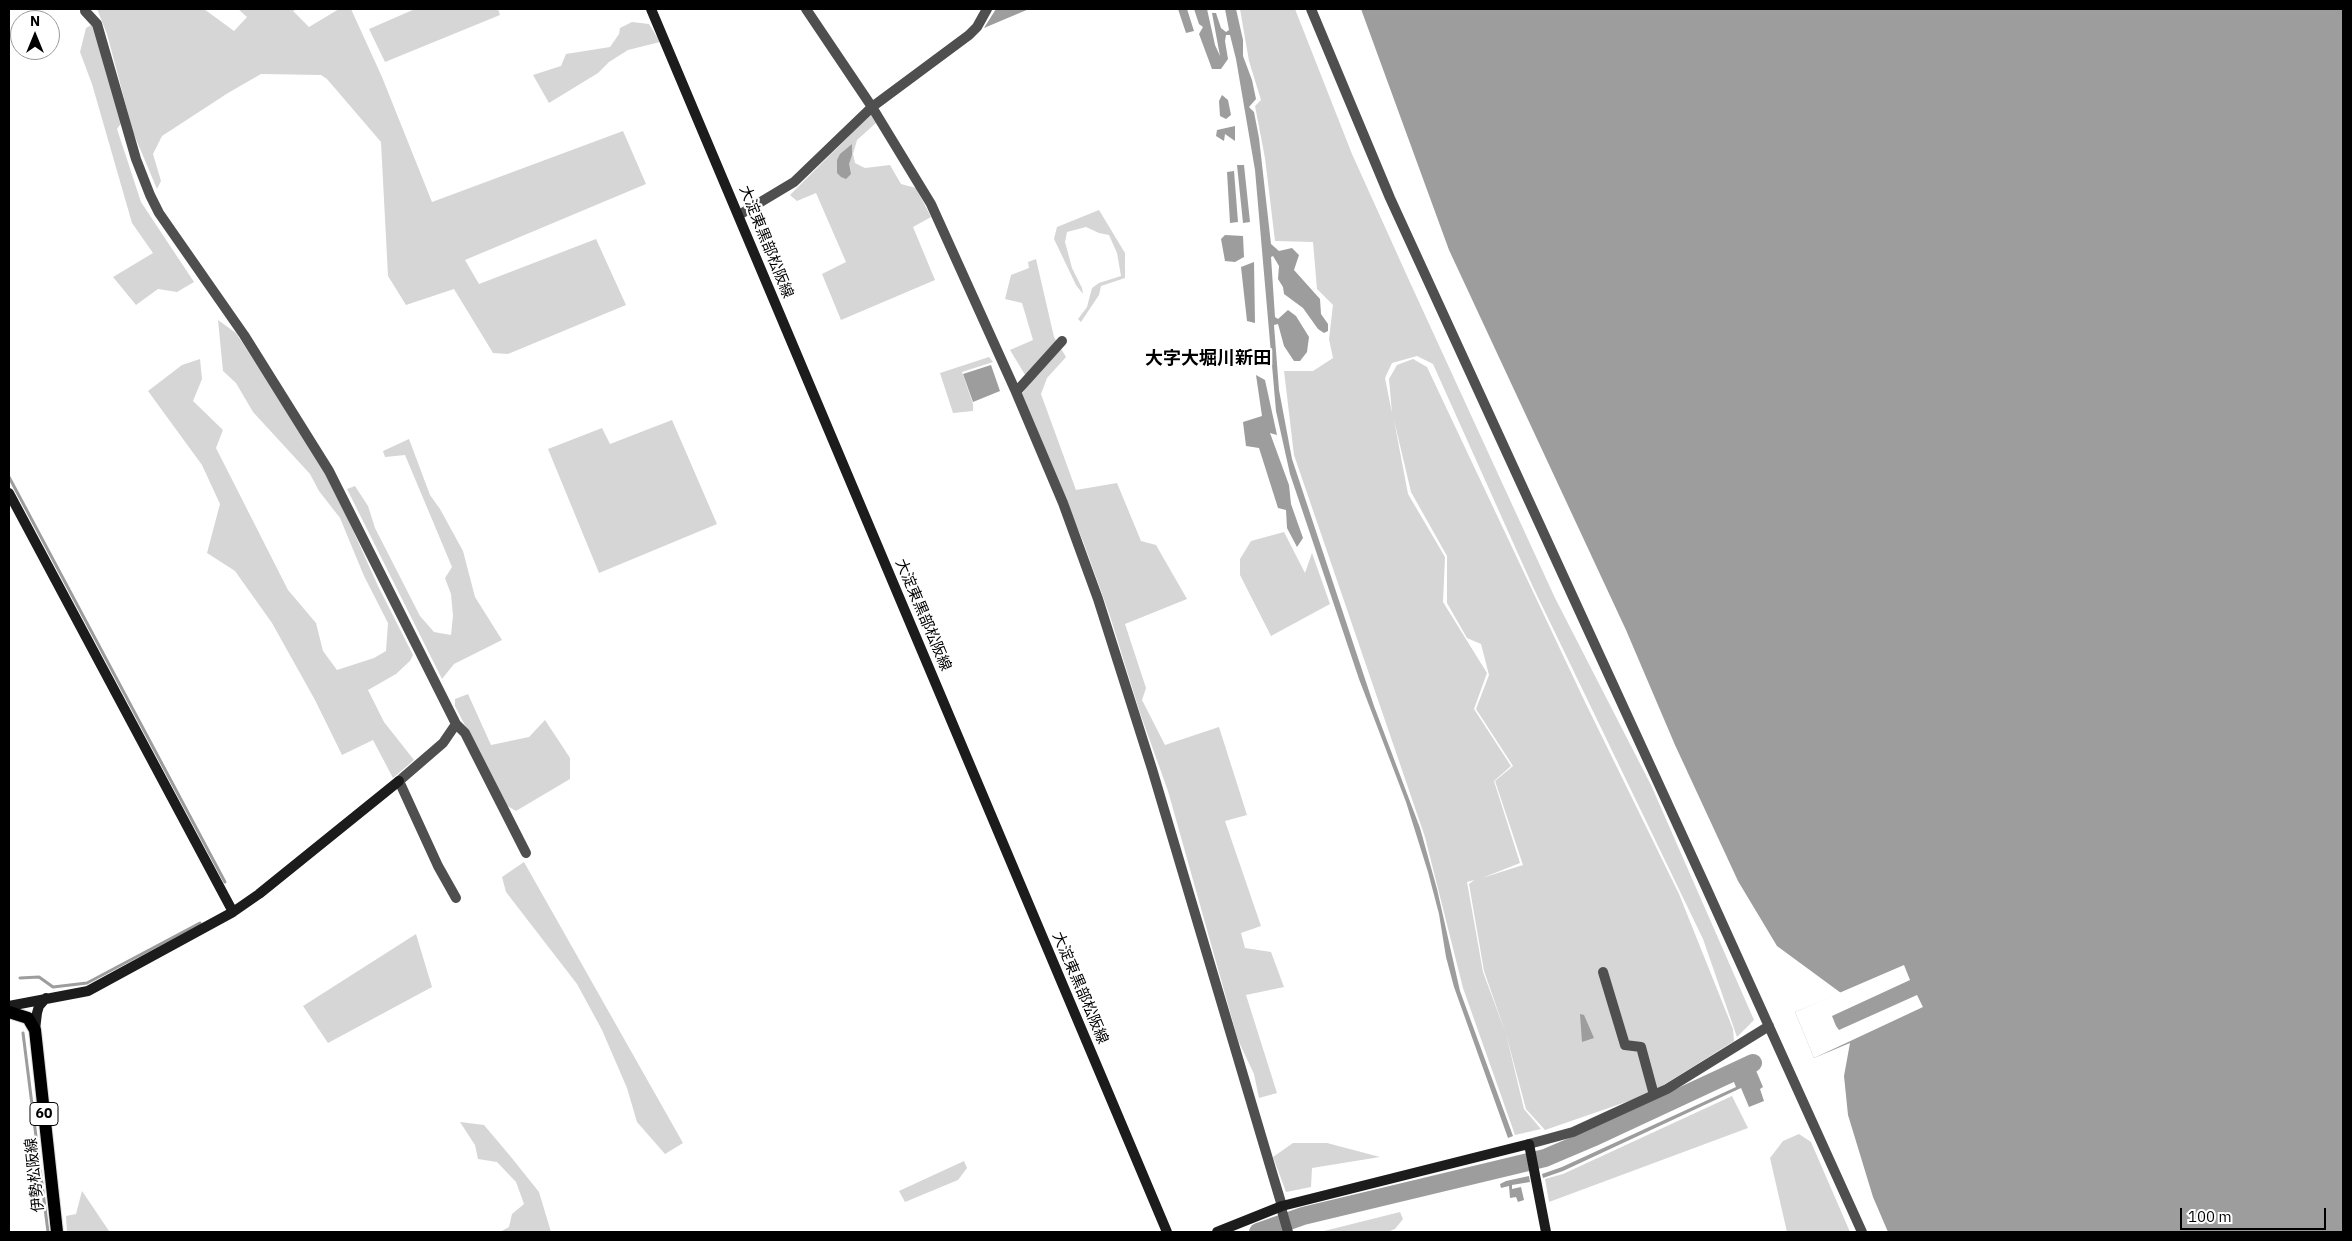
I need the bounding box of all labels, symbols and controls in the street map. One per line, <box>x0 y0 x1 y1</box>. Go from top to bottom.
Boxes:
north arrow <box>10 10 60 60</box>
text: N <box>30 12 40 30</box>
street label: 大淀東黒部松阪線 <box>735 183 797 301</box>
district label: 大字大堀川新田 <box>1145 348 1271 370</box>
street label: 大淀東黒部松阪線 <box>891 556 955 674</box>
street label: 大淀東黒部松阪線 <box>1048 929 1112 1047</box>
road number: 60 <box>30 1102 58 1126</box>
street label: 伊勢松阪線 <box>22 1137 48 1213</box>
scale bar <box>2182 1198 2328 1230</box>
text: 100 m <box>2188 1207 2232 1226</box>

